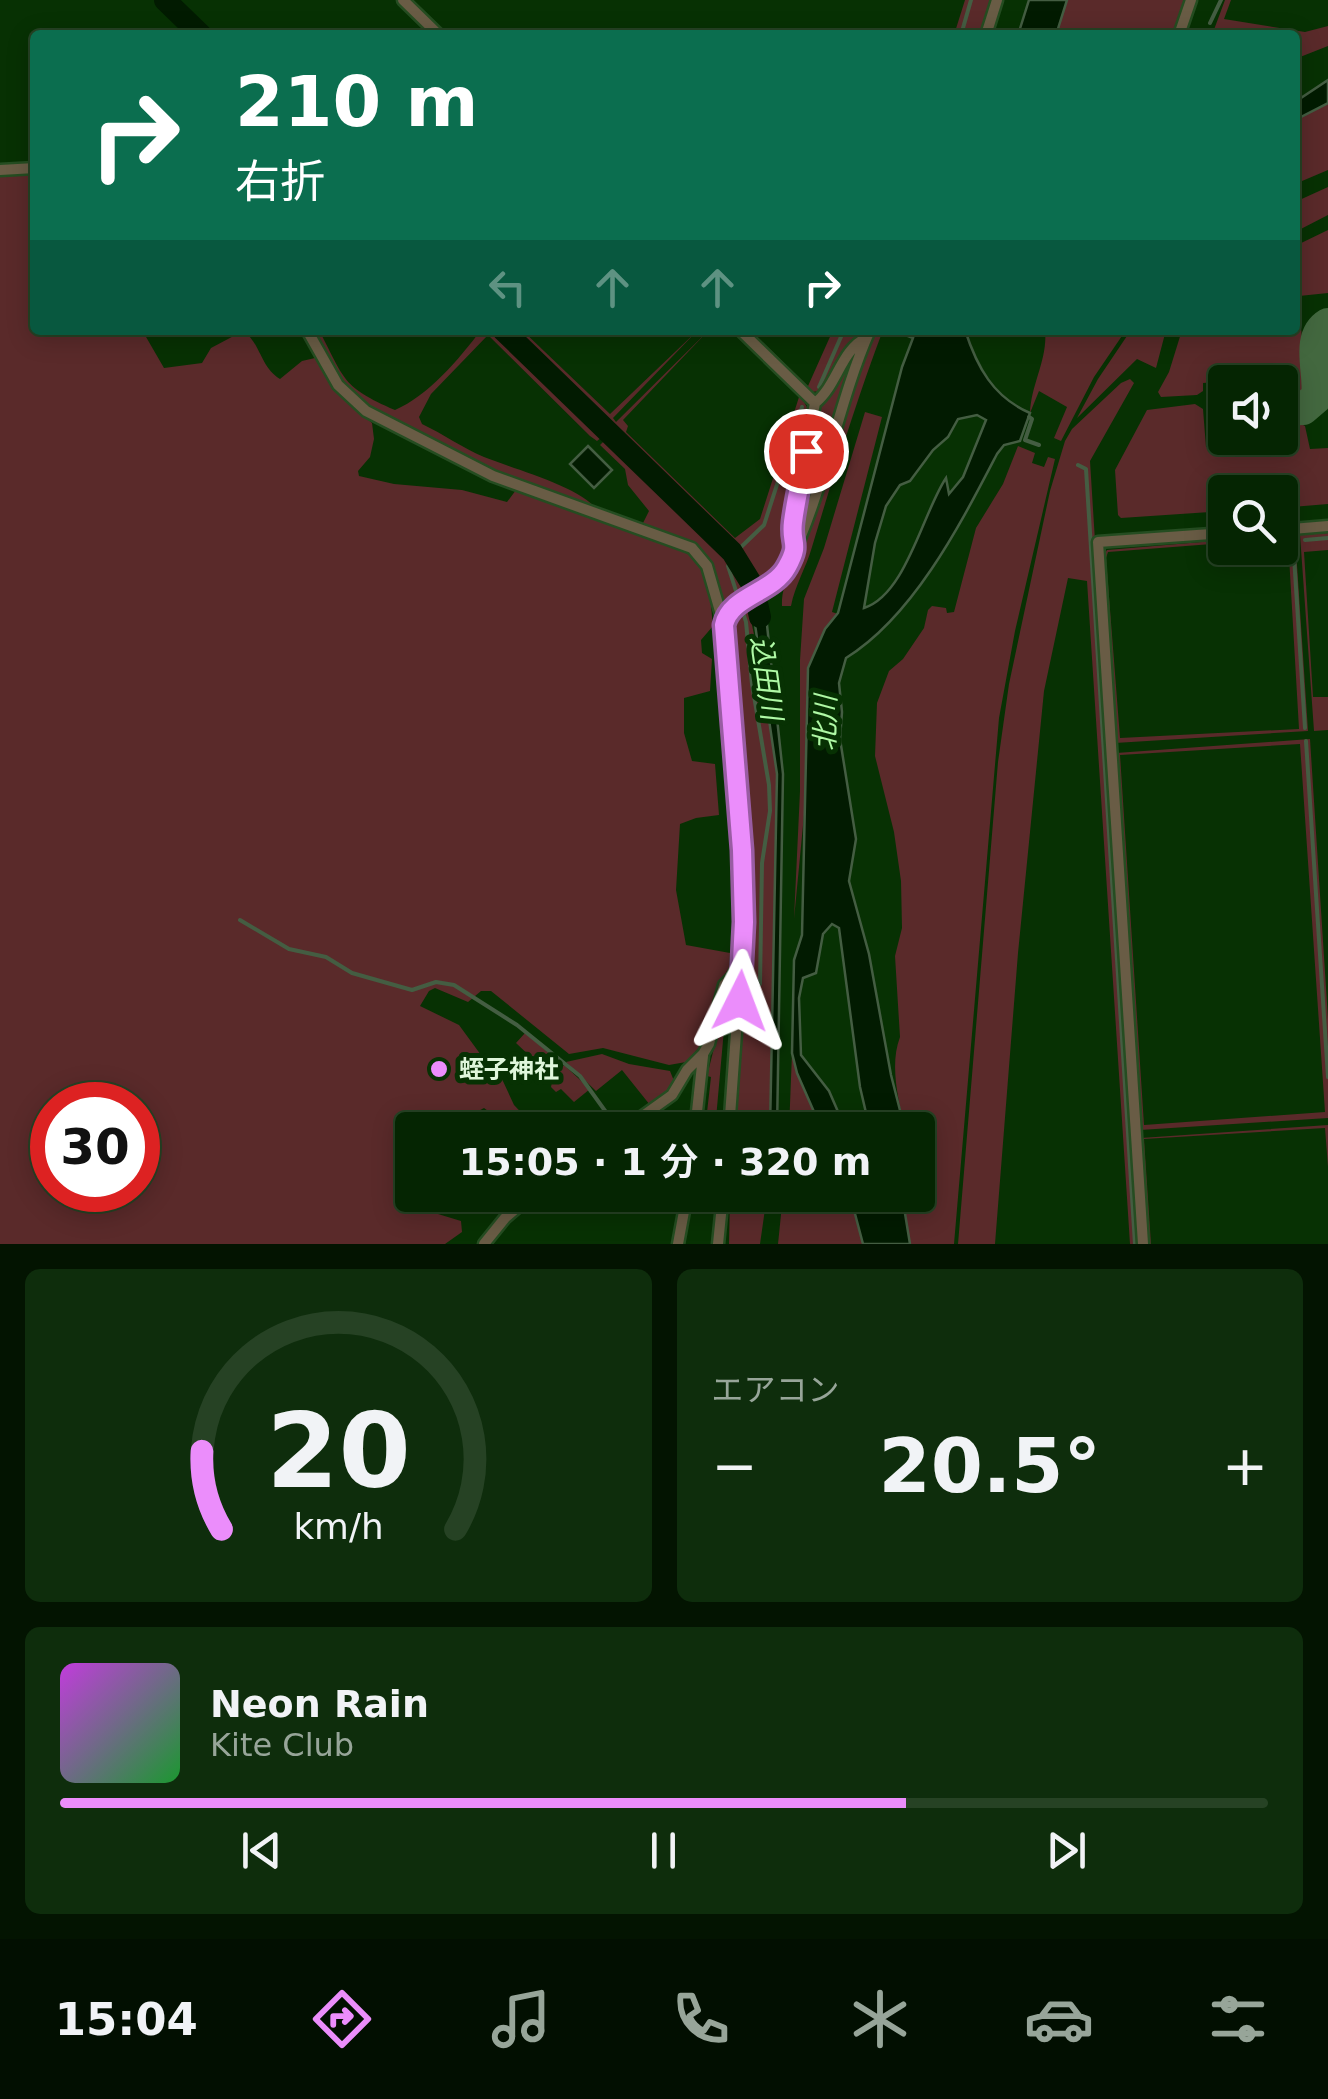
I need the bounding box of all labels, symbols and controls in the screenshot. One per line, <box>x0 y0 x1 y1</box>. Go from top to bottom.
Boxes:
text: 210 m <box>235 61 478 143</box>
icon: right <box>70 70 200 200</box>
text: 右折 <box>235 155 325 208</box>
icon: left <box>480 260 535 315</box>
icon: ahead <box>585 260 640 315</box>
icon: ahead <box>690 260 745 315</box>
icon: right <box>795 260 850 315</box>
map controls <box>1208 365 1298 565</box>
button: sound <box>1208 365 1298 455</box>
pin <box>764 409 849 494</box>
icon: arrive <box>779 424 834 479</box>
button: search <box>1208 475 1298 565</box>
water label: 込田川 <box>744 634 789 725</box>
water label: 北川 <box>809 692 843 751</box>
position arrow <box>688 949 792 1053</box>
place label: 蛭子神社 <box>459 1055 559 1084</box>
marker: 蛭子神社 <box>428 1058 450 1080</box>
speed limit sign: 30 <box>30 1082 160 1212</box>
text: 15:05 · 1 分 · 320 m <box>459 1140 871 1184</box>
text: エアコン <box>712 1371 840 1409</box>
text: 20 <box>266 1390 411 1512</box>
text: 20.5° <box>878 1422 1101 1510</box>
text: − <box>712 1434 758 1498</box>
text: + <box>1222 1434 1268 1498</box>
text: km/h <box>293 1506 383 1547</box>
text: Neon Rain <box>210 1682 429 1726</box>
text: Kite Club <box>210 1726 354 1764</box>
icon: previous <box>234 1823 289 1878</box>
icon: pause <box>636 1823 691 1878</box>
icon: next <box>1039 1823 1094 1878</box>
icon: directions <box>307 1984 377 2054</box>
icon: music <box>486 1984 556 2054</box>
icon: phone <box>666 1984 736 2054</box>
icon: climate <box>845 1984 915 2054</box>
icon: car <box>1024 1984 1094 2054</box>
icon: filters <box>1203 1984 1273 2054</box>
text: 15:04 <box>55 1993 198 2046</box>

